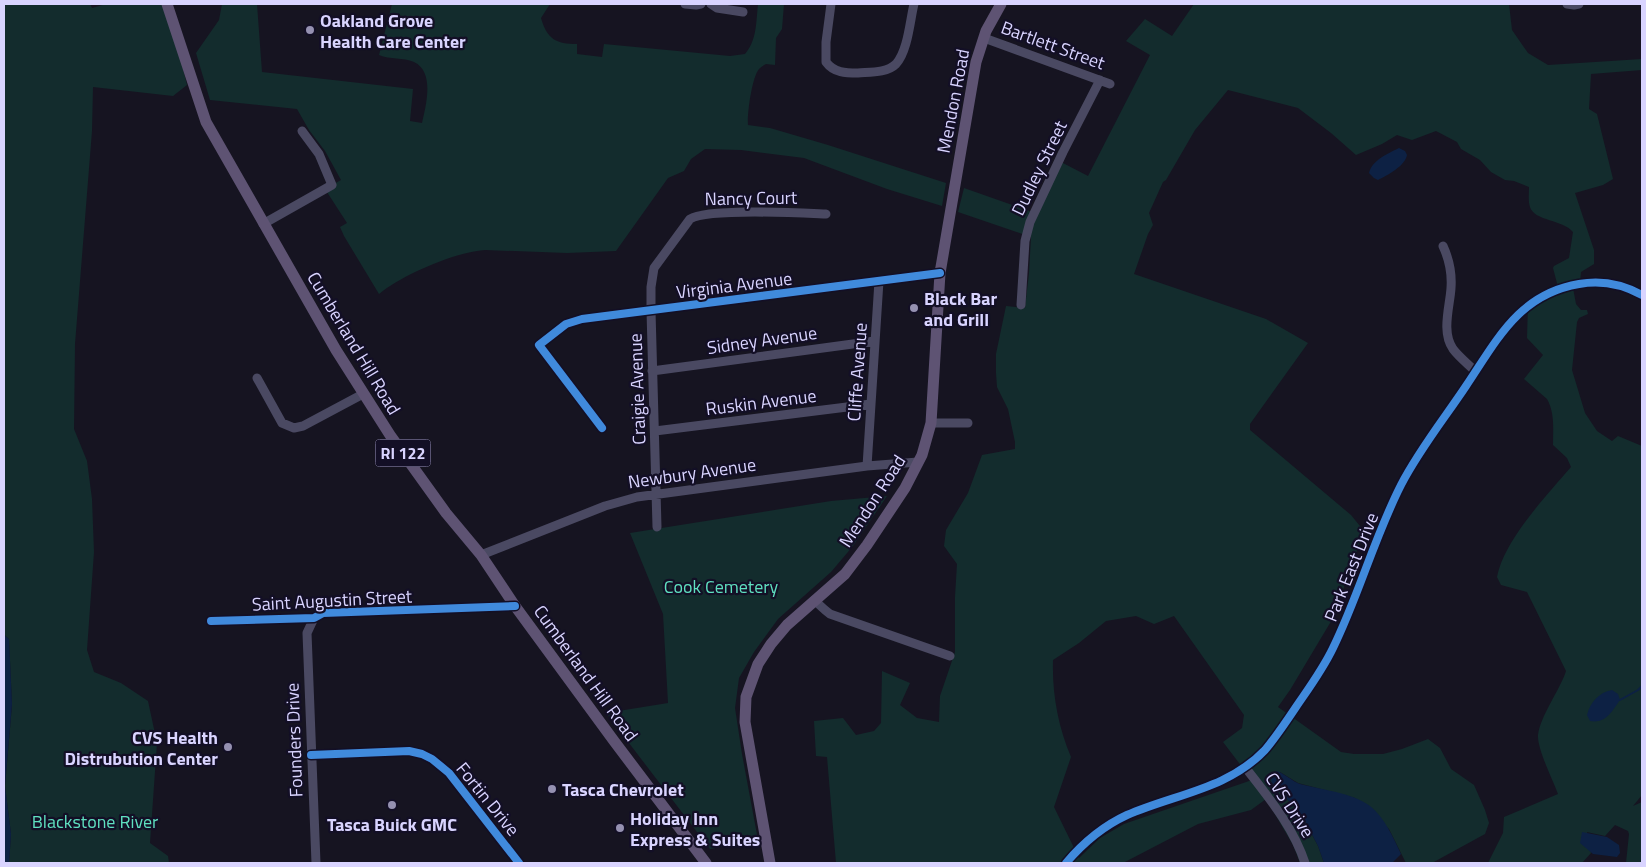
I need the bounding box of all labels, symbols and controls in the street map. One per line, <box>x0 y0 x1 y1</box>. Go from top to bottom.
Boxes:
place label: Oakland Grove Health Care Center <box>320 7 466 55</box>
street label: Bartlett Street <box>997 14 1109 77</box>
marker: Oakland Grove Health Care Center <box>304 24 316 36</box>
street label: Mendon Road <box>930 47 976 155</box>
street label: Dudley Street <box>1004 115 1074 220</box>
street label: Nancy Court <box>704 184 798 212</box>
street label: Virginia Avenue <box>674 264 794 306</box>
street label: Cumberland Hill Road <box>301 266 407 420</box>
place label: Black Bar and Grill <box>924 285 997 333</box>
marker: Black Bar and Grill <box>908 302 920 314</box>
street label: Sidney Avenue <box>705 319 819 361</box>
street label: Cliffe Avenue <box>840 322 874 422</box>
street label: Craigie Avenue <box>622 333 652 445</box>
street label: Ruskin Avenue <box>704 382 818 422</box>
road number: RI 122 <box>376 439 430 466</box>
street label: Mendon Road <box>832 449 912 553</box>
street label: Newbury Avenue <box>626 451 758 495</box>
street label: Park East Drive <box>1317 508 1385 626</box>
park label: Cook Cemetery <box>664 573 778 600</box>
street label: Saint Augustin Street <box>251 582 413 618</box>
street label: Cumberland Hill Road <box>527 599 645 747</box>
street label: Founders Drive <box>279 682 309 798</box>
place label: CVS Health Distrubution Center <box>65 724 218 772</box>
marker: CVS Health Distrubution Center <box>222 741 234 753</box>
street label: Fortin Drive <box>450 756 526 842</box>
street label: CVS Drive <box>1259 767 1321 843</box>
place label: Tasca Chevrolet <box>562 776 684 803</box>
marker: Tasca Chevrolet <box>546 783 558 795</box>
marker: Tasca Buick GMC <box>386 799 398 811</box>
place label: Holiday Inn Express & Suites <box>630 805 760 853</box>
park label: Blackstone River <box>32 808 158 835</box>
place label: Tasca Buick GMC <box>327 811 457 838</box>
marker: Holiday Inn Express & Suites <box>614 822 626 834</box>

